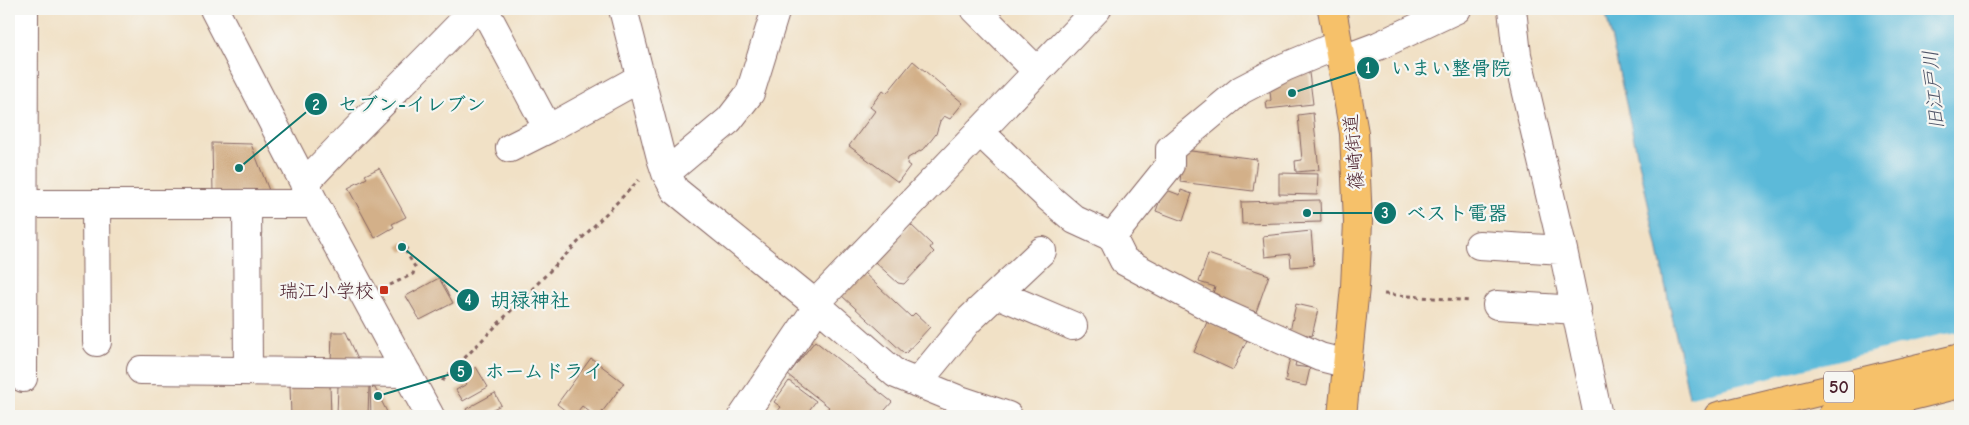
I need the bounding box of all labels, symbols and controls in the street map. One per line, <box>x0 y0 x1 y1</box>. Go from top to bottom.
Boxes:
water label: 旧江戸川 <box>1919 49 1948 131</box>
callout: いまい整骨院 <box>1356 51 1521 86</box>
text: いまい整骨院 <box>1391 57 1511 80</box>
text: 1 <box>1365 59 1371 77</box>
callout: セブン-イレブン <box>303 87 496 122</box>
text: セブン-イレブン <box>338 93 486 116</box>
text: 2 <box>312 96 320 114</box>
street label: 篠崎街道 <box>1340 113 1368 191</box>
callout: ベスト電器 <box>1372 196 1517 231</box>
text: ベスト電器 <box>1406 202 1508 225</box>
text: 3 <box>1381 204 1389 222</box>
place label: 瑞江小学校 <box>279 280 374 302</box>
callout: 胡禄神社 <box>455 282 580 317</box>
marker: 瑞江小学校 <box>378 284 390 296</box>
text: 胡禄神社 <box>490 289 570 312</box>
text: 4 <box>464 291 472 309</box>
callout: ホームドライ <box>449 354 614 389</box>
text: ホームドライ <box>485 360 603 383</box>
text: 5 <box>457 363 465 381</box>
road number: 50 <box>1824 372 1854 402</box>

